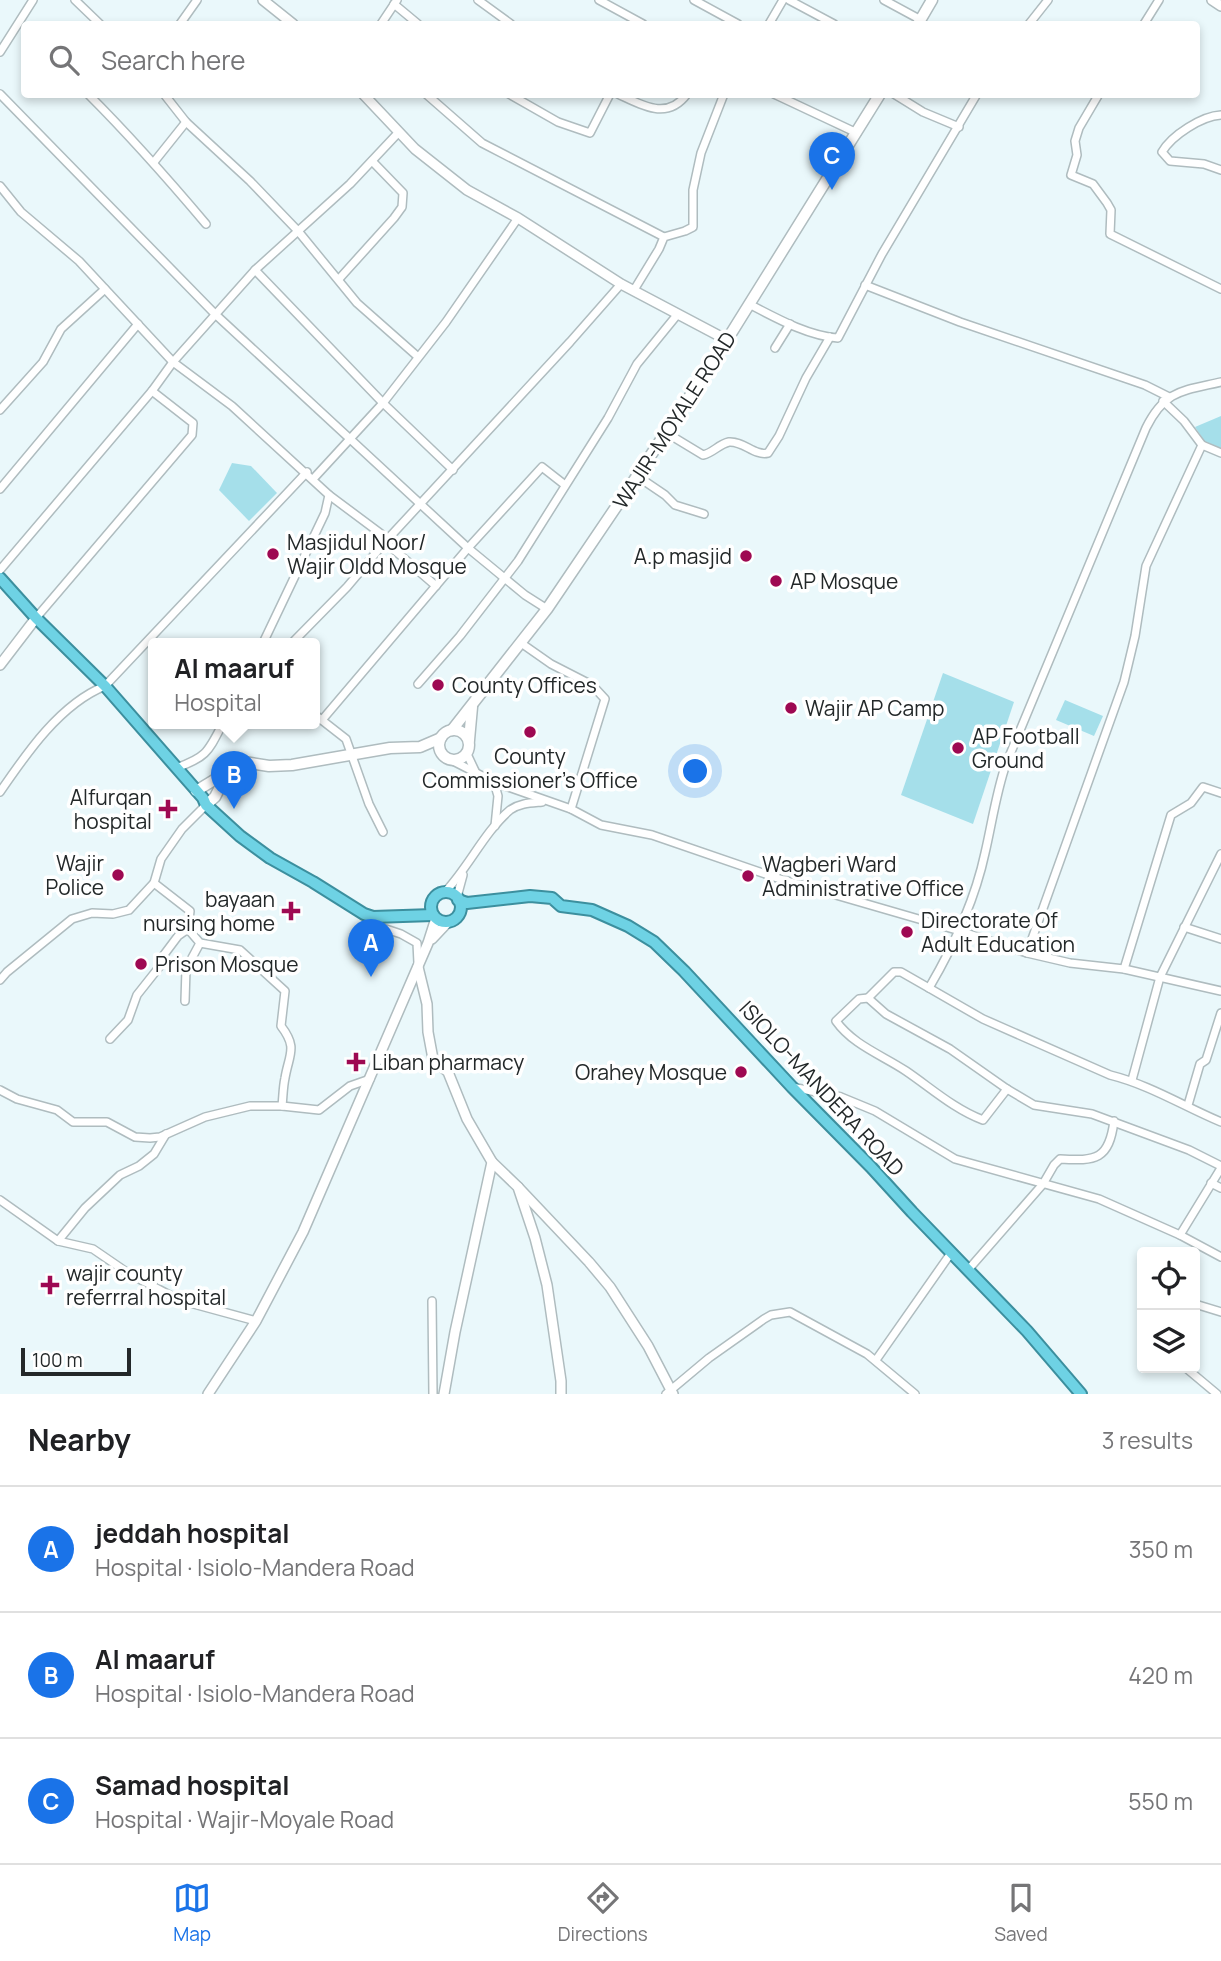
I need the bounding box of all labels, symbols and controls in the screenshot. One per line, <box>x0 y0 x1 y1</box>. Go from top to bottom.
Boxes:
search box <box>21 21 1200 98</box>
icon: search <box>45 41 83 79</box>
text: Search here <box>101 42 246 78</box>
pin: C <box>809 132 855 190</box>
street label: WAJIR-MOYALE ROAD <box>606 326 742 514</box>
place label: Masjidul Noor/ Wajir Oldd Mosque <box>287 528 467 580</box>
place label: A.p masjid <box>634 542 732 570</box>
marker: Masjidul Noor/ Wajir Oldd Mosque <box>265 546 281 562</box>
marker: A.p masjid <box>738 548 754 564</box>
place label: AP Mosque <box>790 567 898 595</box>
marker: AP Mosque <box>768 573 784 589</box>
popup <box>148 638 320 729</box>
text: Al maaruf <box>174 650 294 686</box>
place label: County Offices <box>452 671 597 699</box>
marker: County Offices <box>430 677 446 693</box>
text: Hospital <box>174 686 262 718</box>
place label: Wajir AP Camp <box>805 694 944 722</box>
marker: Wajir AP Camp <box>783 700 799 716</box>
place label: AP Football Ground <box>972 722 1080 774</box>
marker: County Commissioner's Office <box>522 724 538 740</box>
marker: AP Football Ground <box>950 740 966 756</box>
place label: County Commissioner's Office <box>422 742 638 794</box>
pin: B <box>211 751 257 809</box>
your location <box>678 754 712 788</box>
place label: Alfurqan hospital <box>70 783 152 835</box>
marker: Alfurqan hospital <box>158 799 178 819</box>
place label: Wajir Police <box>46 849 104 901</box>
place label: Wagberi Ward Administrative Office <box>762 850 964 902</box>
marker: Wajir Police <box>110 867 126 883</box>
marker: Wagberi Ward Administrative Office <box>740 868 756 884</box>
place label: bayaan nursing home <box>143 885 275 937</box>
marker: bayaan nursing home <box>281 901 301 921</box>
place label: Directorate Of Adult Education <box>921 906 1075 958</box>
pin: A <box>348 919 394 977</box>
marker: Directorate Of Adult Education <box>899 924 915 940</box>
place label: Prison Mosque <box>155 950 298 978</box>
marker: Prison Mosque <box>133 956 149 972</box>
street label: ISIOLO-MANDERA ROAD <box>733 994 911 1182</box>
place label: Liban pharmacy <box>372 1048 524 1076</box>
marker: Liban pharmacy <box>346 1052 366 1072</box>
place label: Orahey Mosque <box>575 1058 727 1086</box>
marker: Orahey Mosque <box>733 1064 749 1080</box>
map controls <box>1137 1247 1200 1373</box>
button: locate <box>1137 1247 1200 1310</box>
place label: wajir county referrral hospital <box>66 1259 226 1311</box>
marker: wajir county referrral hospital <box>40 1275 60 1295</box>
button: layers <box>1137 1310 1200 1373</box>
scale bar <box>21 1345 131 1377</box>
text: 100 m <box>32 1347 83 1373</box>
text: Nearby <box>28 1419 131 1460</box>
text: 3 results <box>1102 1424 1193 1456</box>
text: jeddah hospital <box>95 1515 290 1551</box>
text: A <box>43 1533 59 1565</box>
text: 350 m <box>1129 1533 1193 1565</box>
text: Hospital · Isiolo-Mandera Road <box>95 1551 415 1583</box>
text: Al maaruf <box>95 1641 215 1677</box>
text: B <box>44 1659 58 1691</box>
text: 420 m <box>1128 1659 1193 1691</box>
text: Hospital · Isiolo-Mandera Road <box>95 1677 415 1709</box>
text: Samad hospital <box>95 1767 290 1803</box>
text: C <box>43 1785 60 1817</box>
text: 550 m <box>1128 1785 1193 1817</box>
text: Hospital · Wajir-Moyale Road <box>95 1803 394 1835</box>
tab: Map <box>173 1879 211 1947</box>
tab: Directions <box>558 1879 648 1947</box>
tab: Saved <box>994 1879 1048 1947</box>

